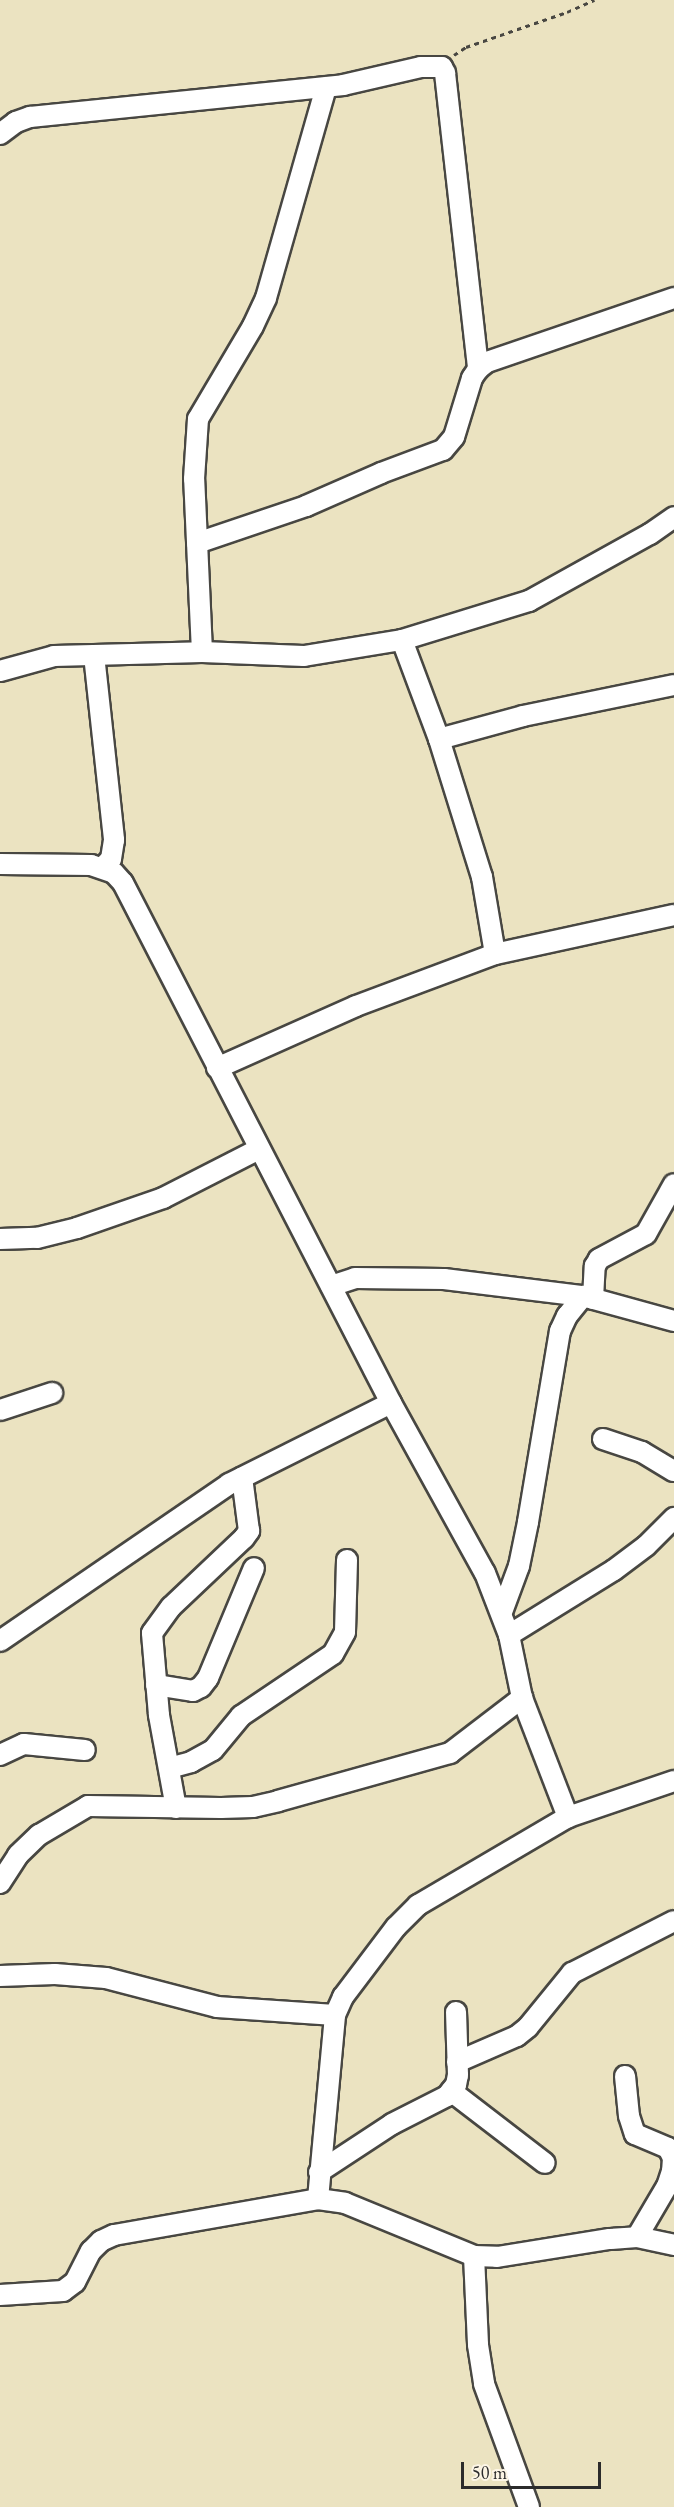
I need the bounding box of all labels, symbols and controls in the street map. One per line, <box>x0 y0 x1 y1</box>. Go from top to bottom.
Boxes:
scale bar <box>464 2450 604 2488</box>
text: 50 m <box>472 2461 507 2484</box>

